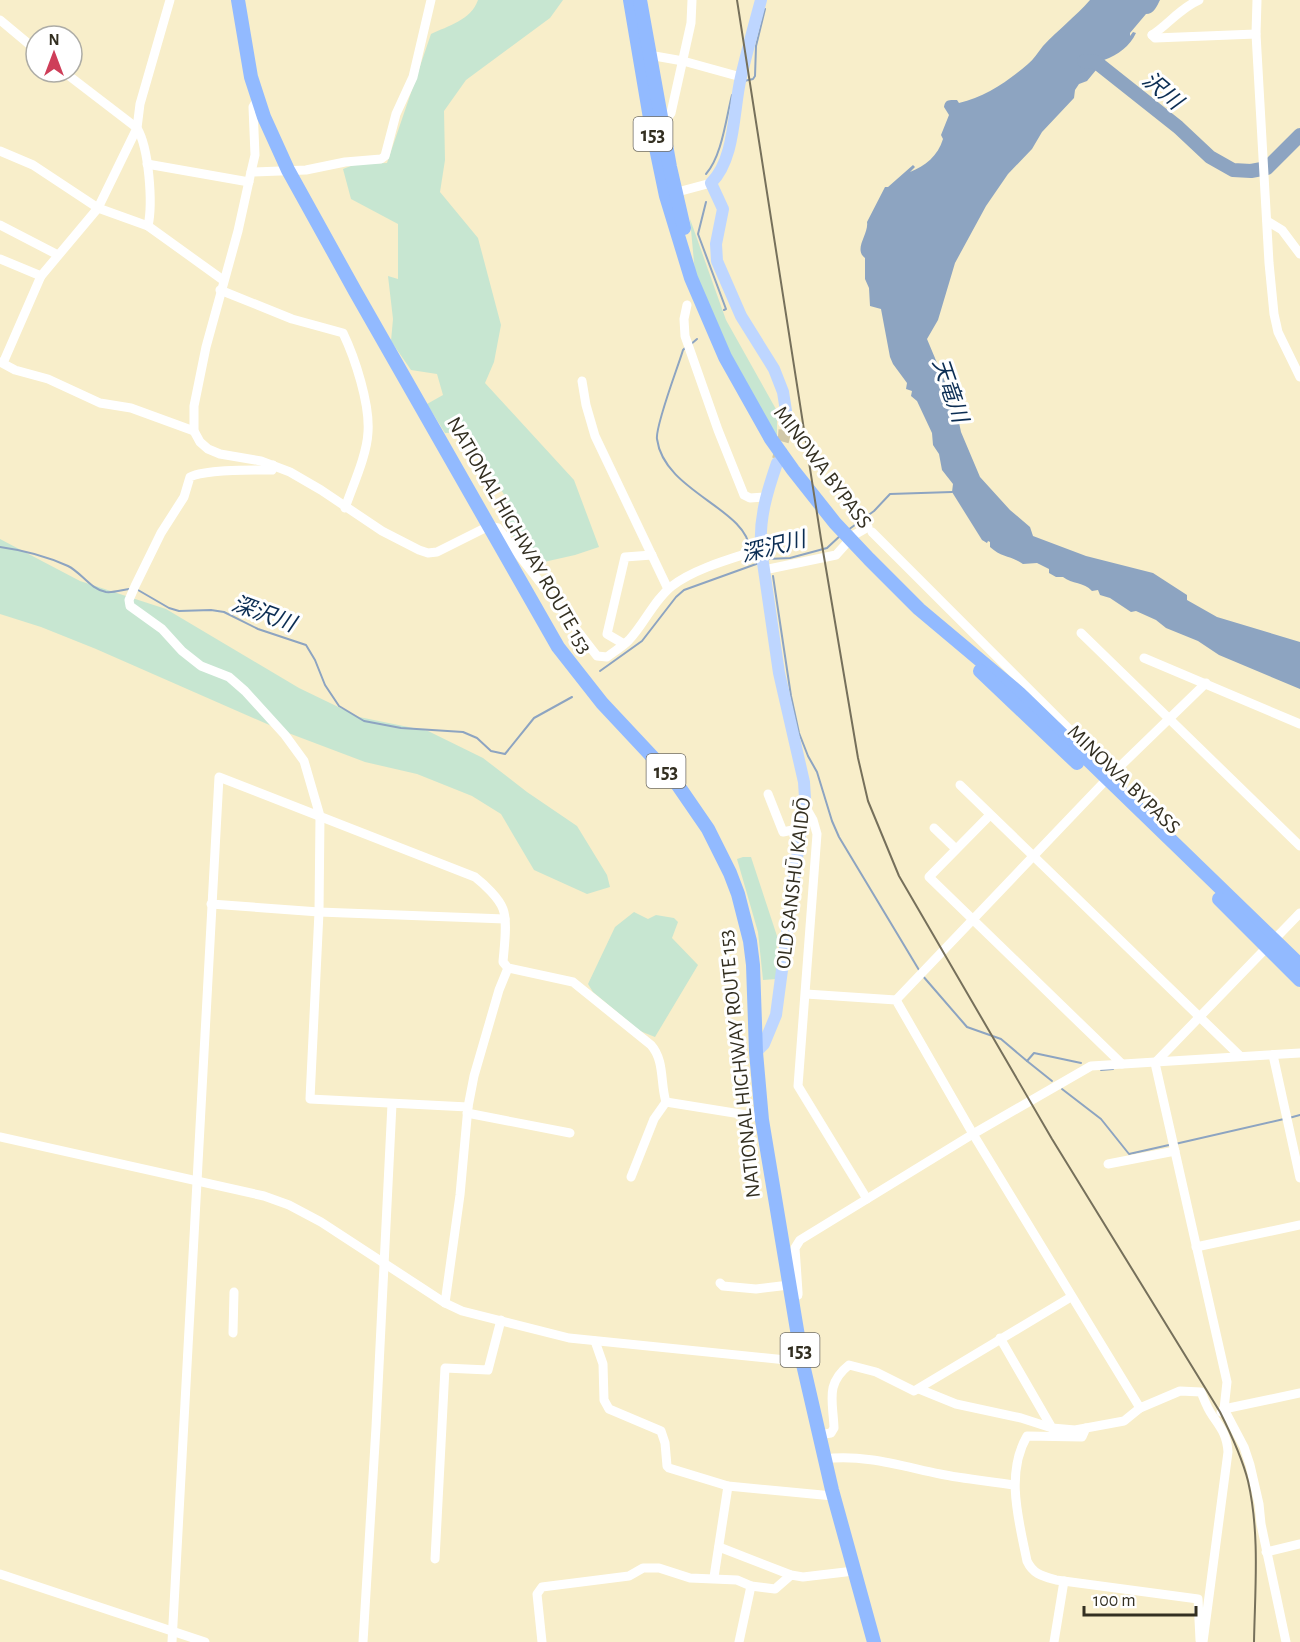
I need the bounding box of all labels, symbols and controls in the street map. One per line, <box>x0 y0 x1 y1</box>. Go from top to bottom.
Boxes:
north arrow <box>24 24 84 84</box>
text: N <box>48 32 60 48</box>
water label: 沢川 <box>1138 67 1188 115</box>
road number: 153 <box>634 117 672 151</box>
water label: 天竜川 <box>929 355 973 427</box>
street label: MINOWA BYPASS <box>770 402 875 533</box>
street label: NATIONAL HIGHWAY ROUTE 153 <box>443 413 596 657</box>
water label: 深沢川 <box>738 527 810 566</box>
water label: 深沢川 <box>229 591 301 636</box>
street label: MINOWA BYPASS <box>1063 721 1184 838</box>
road number: 153 <box>646 754 686 788</box>
street label: OLD SANSHŪ KAIDŌ <box>772 796 814 970</box>
street label: NATIONAL HIGHWAY ROUTE 153 <box>715 929 764 1199</box>
road number: 153 <box>780 1333 820 1367</box>
scale bar <box>1084 1579 1196 1617</box>
text: 100 m <box>1093 1592 1136 1610</box>

